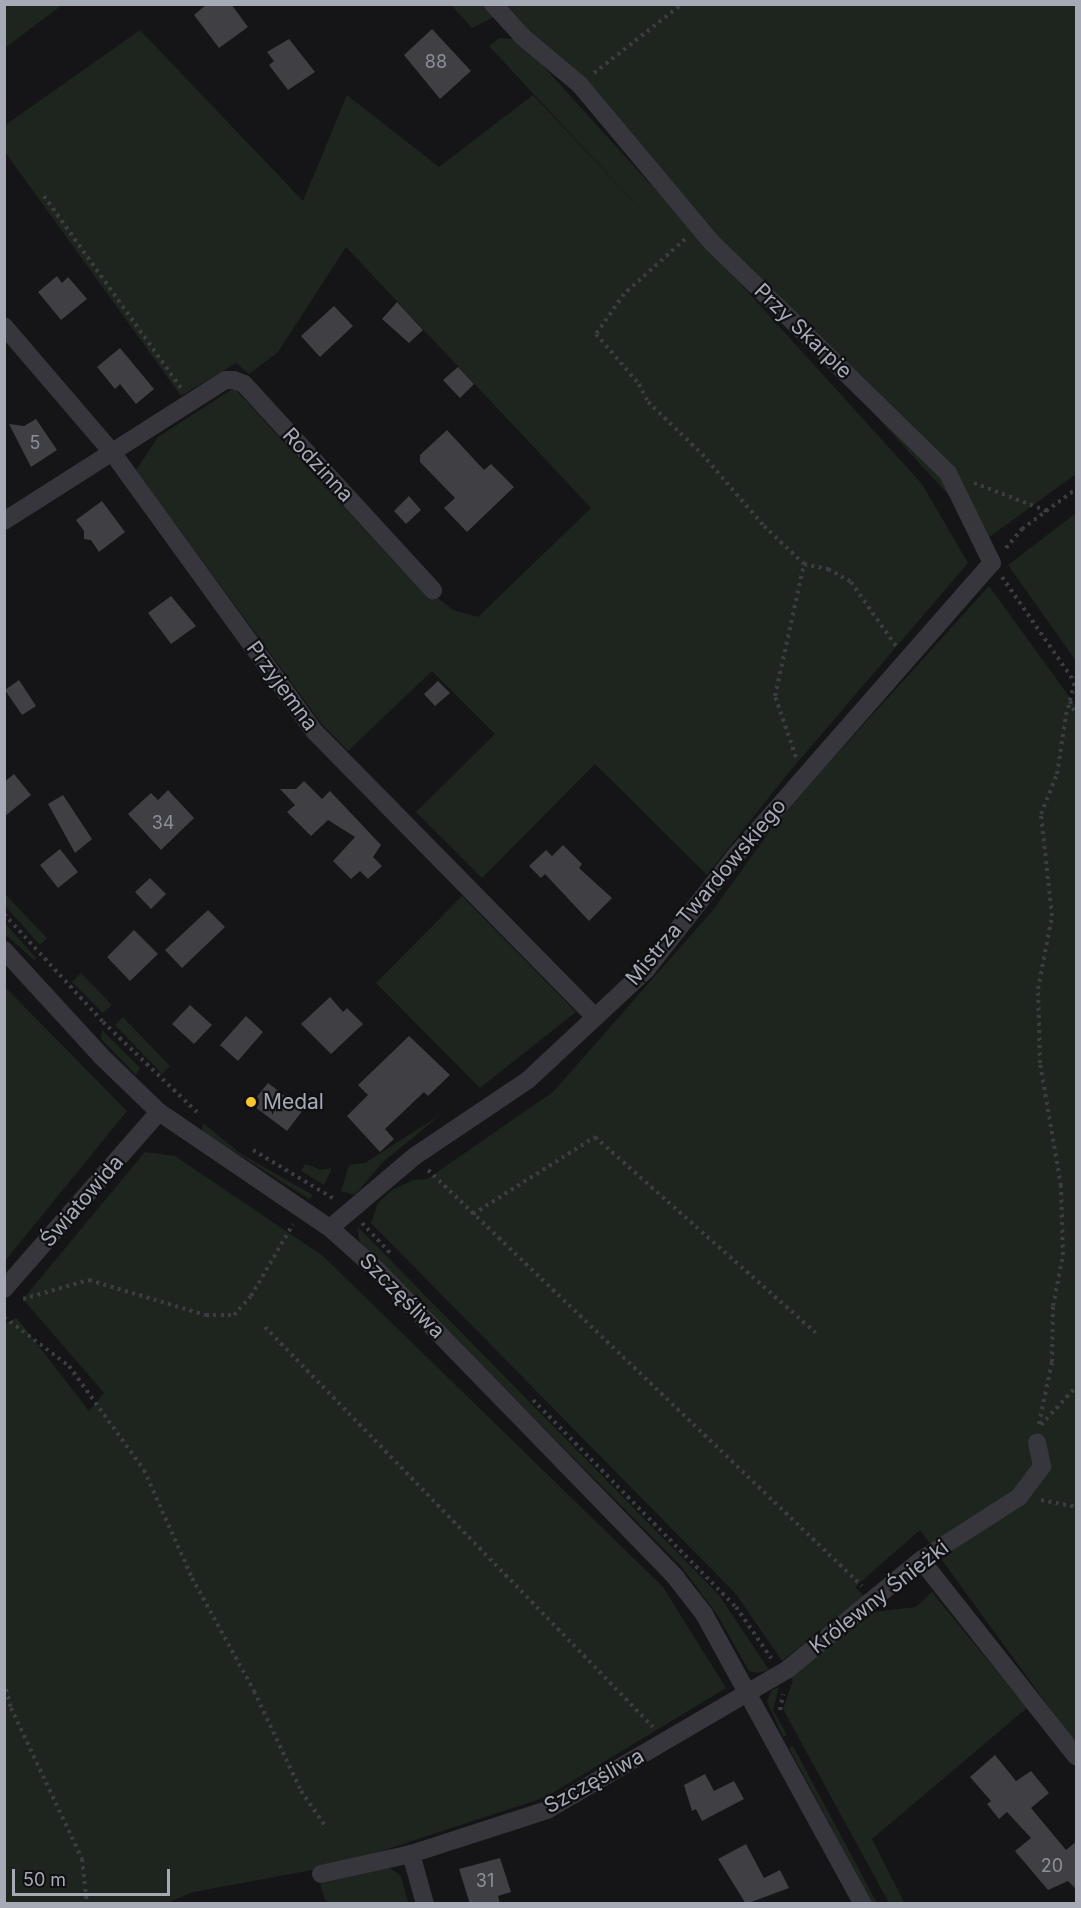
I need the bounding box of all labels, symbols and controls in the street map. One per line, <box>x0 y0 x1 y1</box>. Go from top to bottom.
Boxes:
house number: 88 <box>425 51 447 73</box>
street label: Przy Skarpie <box>749 278 857 384</box>
street label: Rodzinna <box>277 423 359 507</box>
house number: 5 <box>30 432 40 454</box>
street label: Przyjemna <box>241 636 323 736</box>
street label: Mistrza Twardowskiego <box>621 794 791 990</box>
house number: 34 <box>152 812 174 834</box>
place label: Medal <box>263 1089 324 1115</box>
marker: Medal <box>244 1095 258 1109</box>
street label: Światowida <box>35 1150 129 1252</box>
street label: Szczęśliwa <box>354 1248 450 1344</box>
street label: Królewny Śnieżki <box>805 1535 953 1659</box>
street label: Szczęśliwa <box>540 1743 648 1819</box>
house number: 20 <box>1041 1855 1063 1877</box>
scale bar <box>15 1857 172 1895</box>
text: 50 m <box>23 1869 66 1890</box>
house number: 31 <box>476 1870 494 1892</box>

